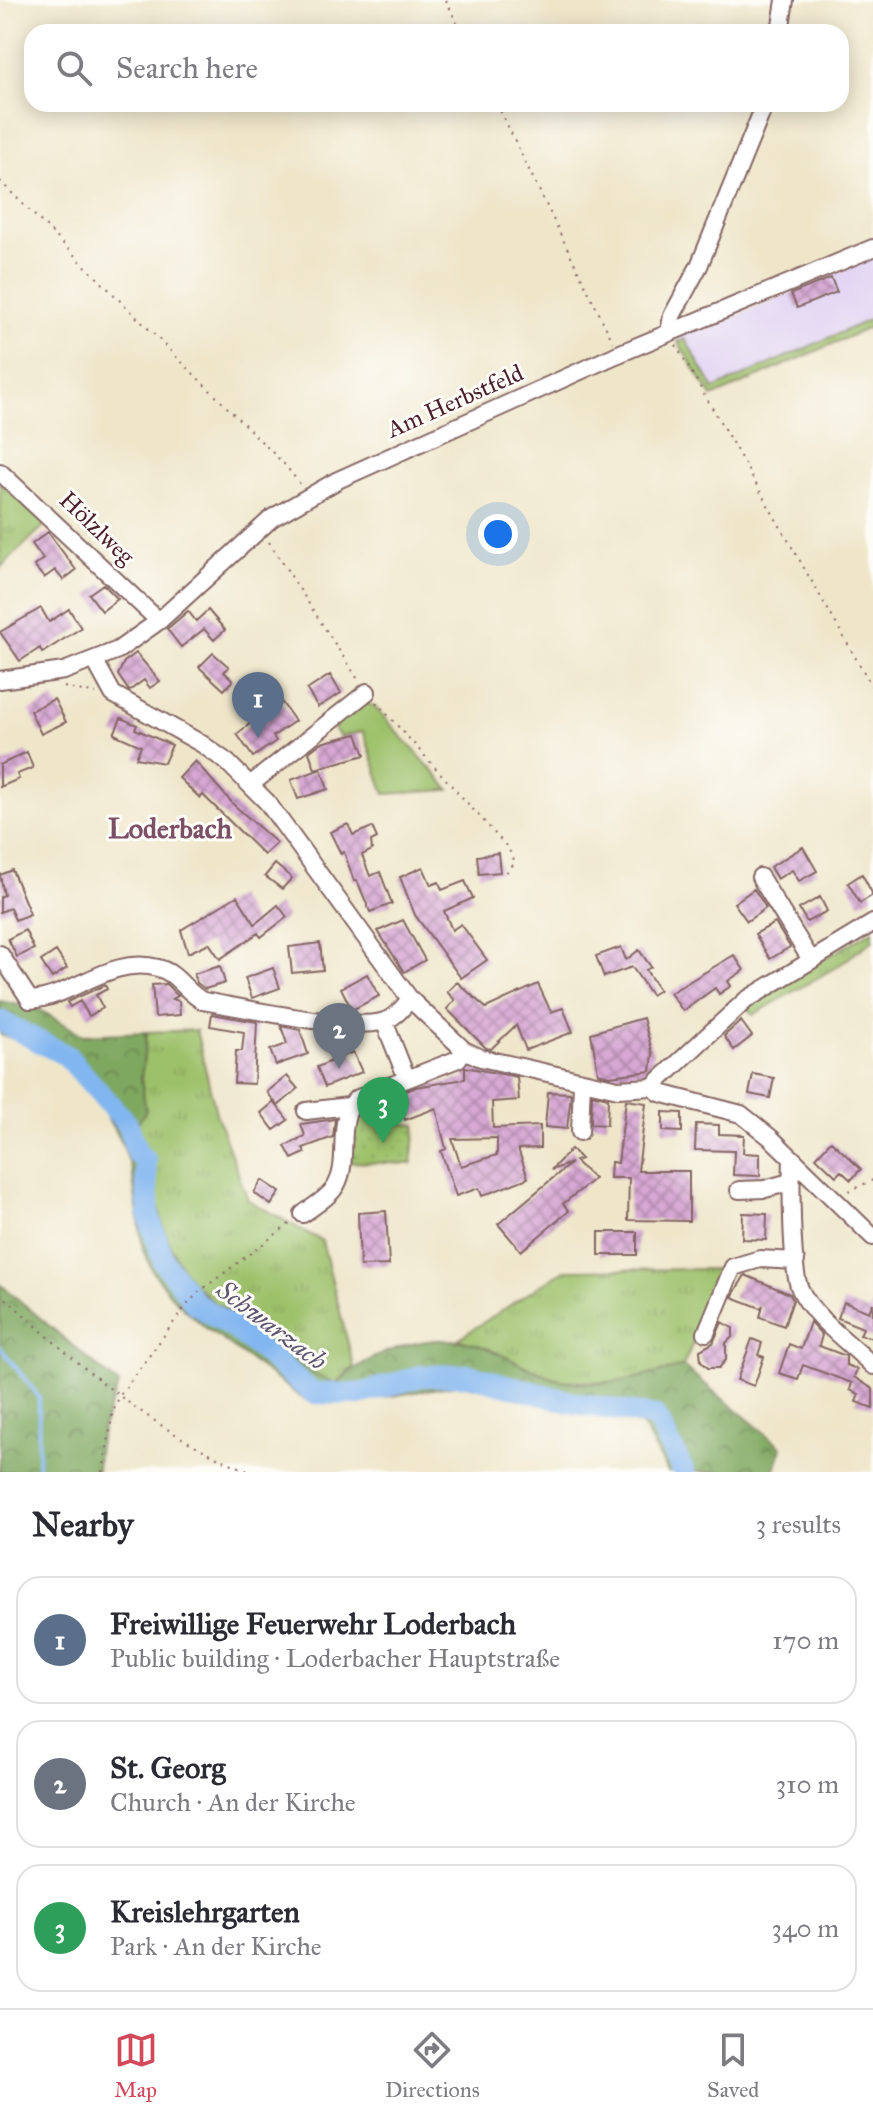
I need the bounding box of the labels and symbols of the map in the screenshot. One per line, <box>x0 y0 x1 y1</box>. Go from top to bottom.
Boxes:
street label: Am Herbstfeld <box>381 358 528 445</box>
street label: Hölzlweg <box>53 485 142 572</box>
your location <box>478 514 518 554</box>
pin: 1 <box>232 672 284 738</box>
district label: Loderbach <box>108 811 232 846</box>
pin: 2 <box>313 1003 365 1069</box>
pin: 3 <box>357 1077 409 1143</box>
water label: Schwarzach <box>210 1273 334 1377</box>

